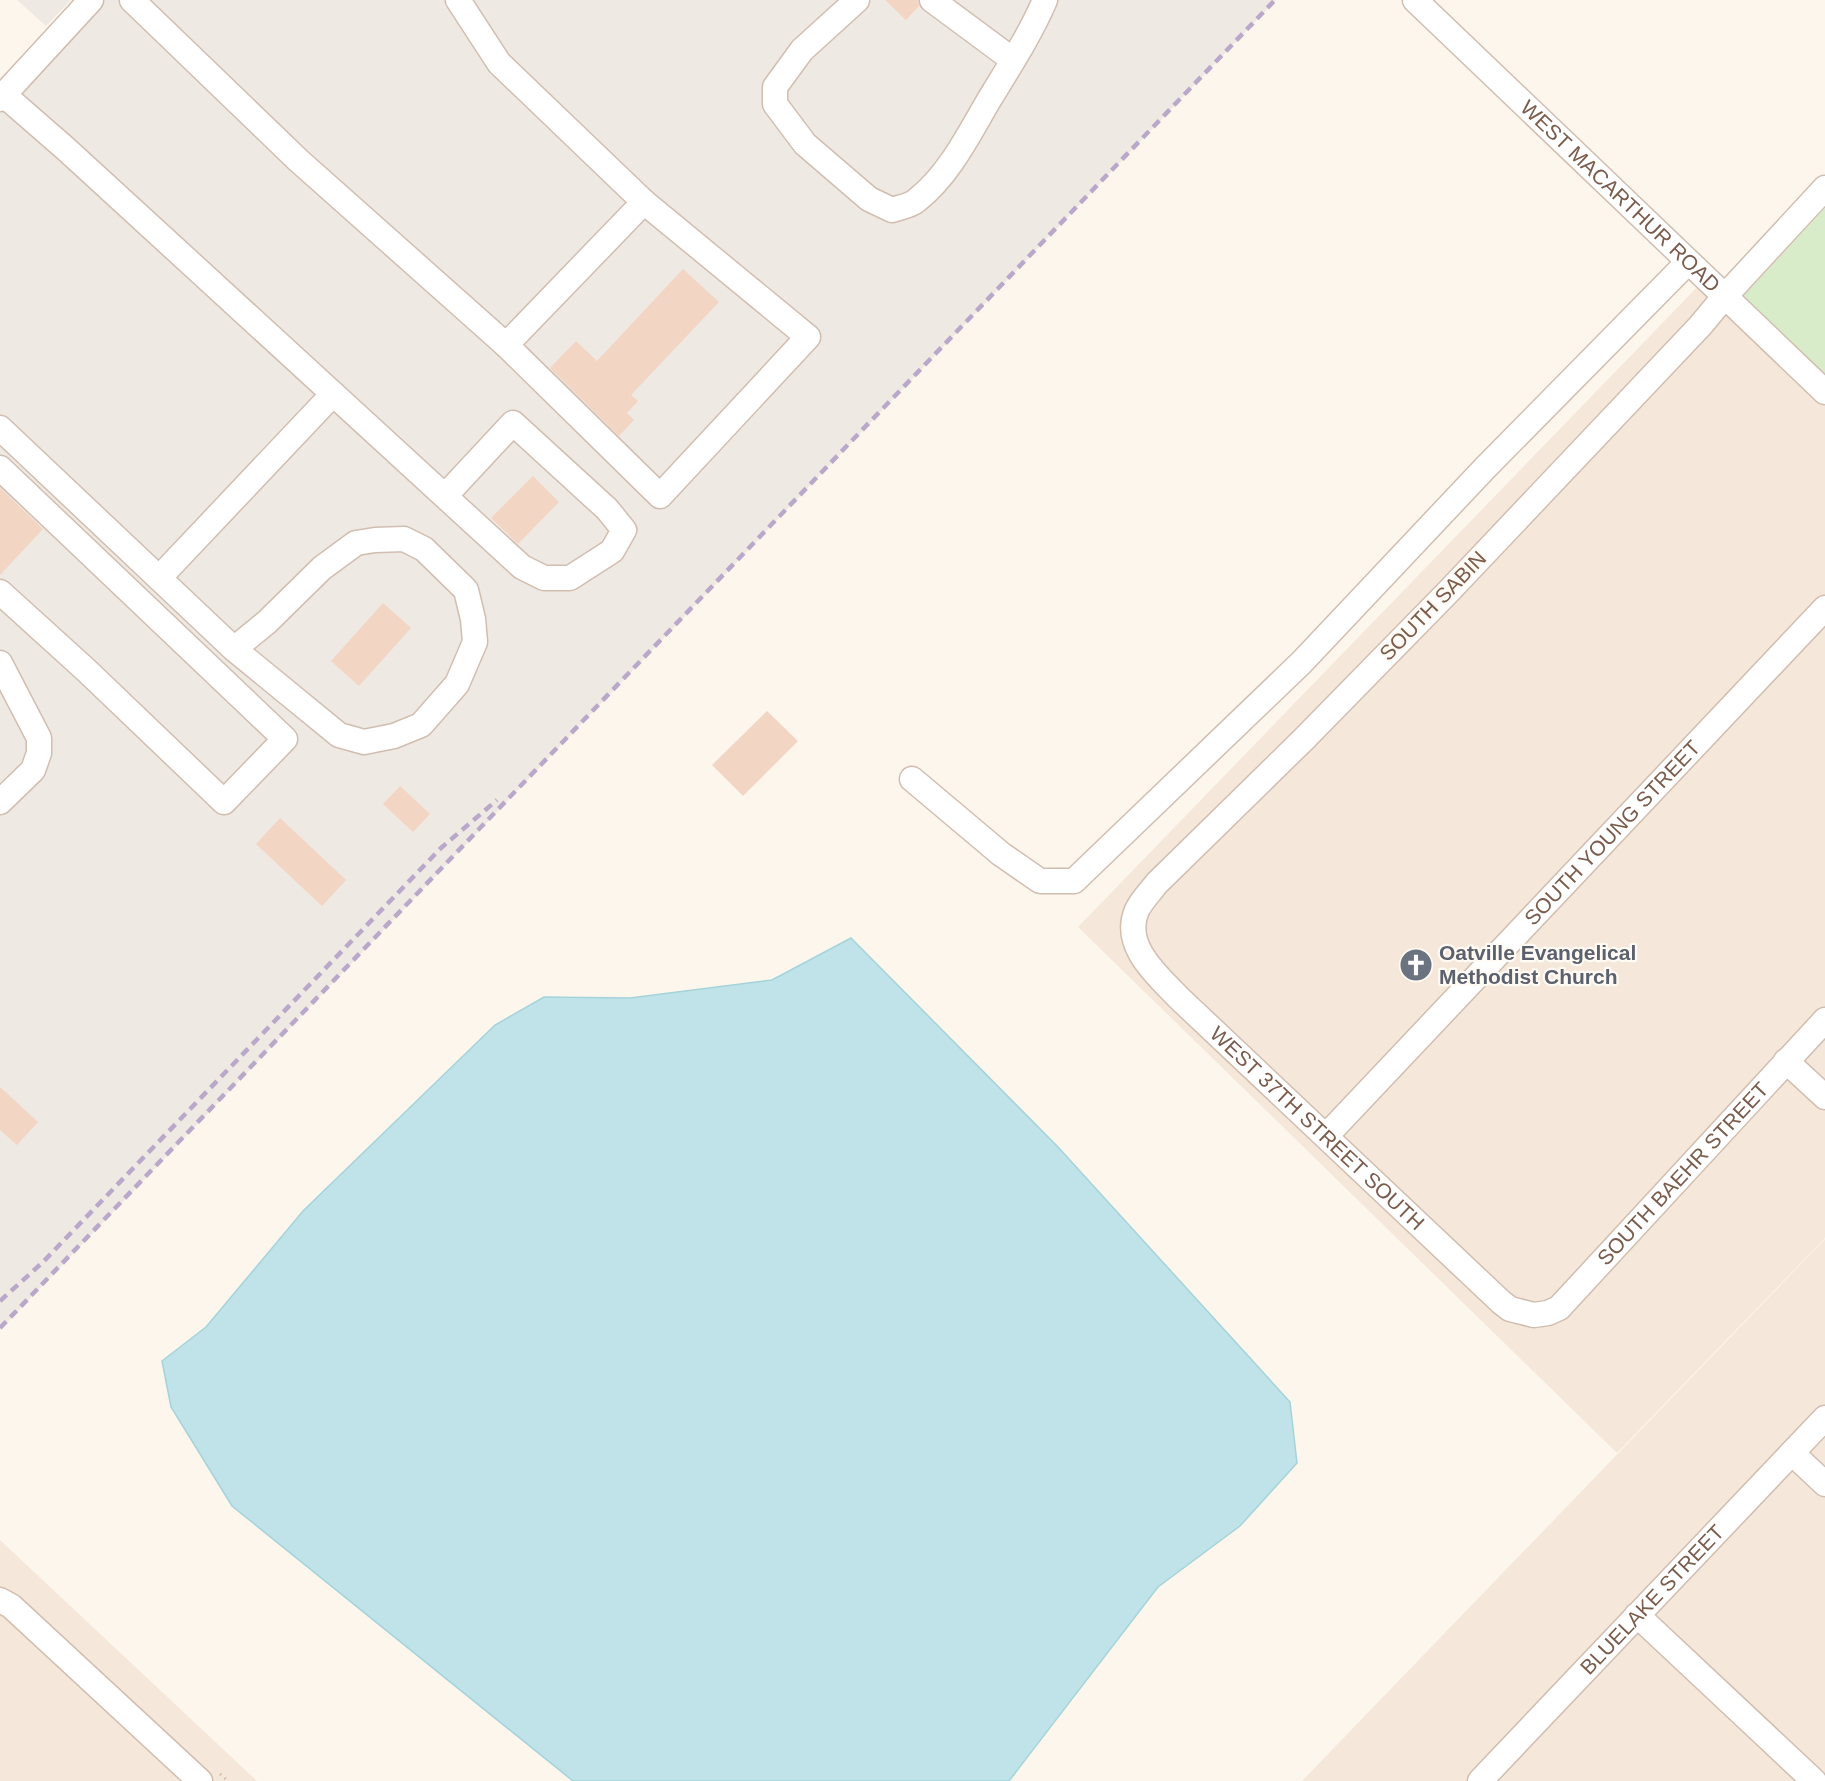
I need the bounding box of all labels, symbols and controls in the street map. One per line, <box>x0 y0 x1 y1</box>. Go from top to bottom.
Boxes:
street label: WEST MACARTHUR ROAD <box>1516 95 1725 296</box>
street label: SOUTH SABIN <box>1375 546 1490 665</box>
street label: SOUTH YOUNG STREET <box>1520 736 1705 929</box>
place label: Oatville Evangelical Methodist Church <box>1439 941 1636 988</box>
church icon: Oatville Evangelical Methodist Church <box>1398 947 1434 983</box>
street label: WEST 37TH STREET SOUTH <box>1206 1022 1429 1234</box>
street label: SOUTH BAEHR STREET <box>1593 1077 1773 1270</box>
street label: BLUELAKE STREET <box>1576 1520 1728 1679</box>

